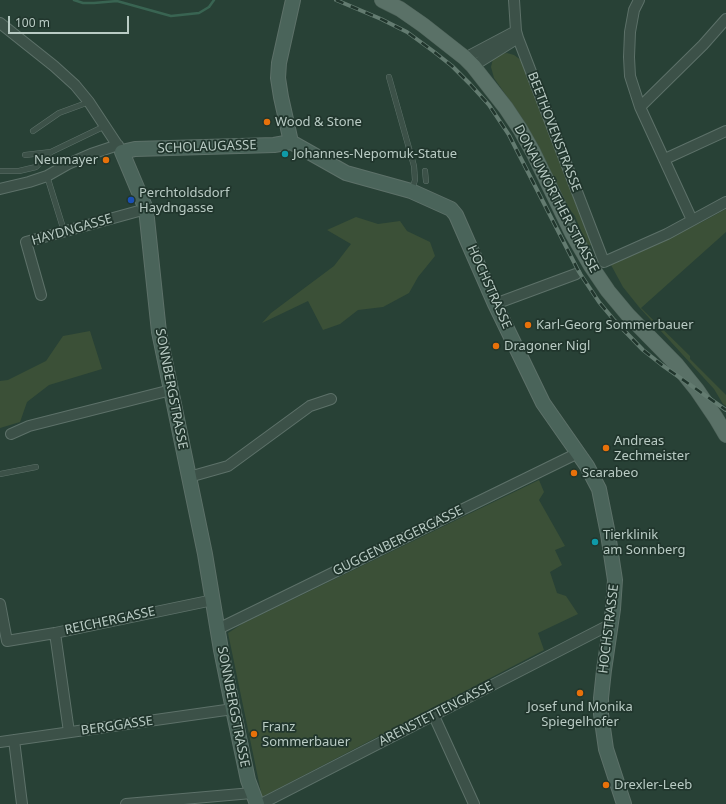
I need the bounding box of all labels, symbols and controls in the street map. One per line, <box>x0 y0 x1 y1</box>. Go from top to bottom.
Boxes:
scale bar <box>10 8 131 34</box>
text: 100 m <box>15 14 50 31</box>
street label: BEETHOVENSTRASSE <box>524 70 584 194</box>
place label: Wood & Stone <box>275 114 362 130</box>
marker: Wood & Stone <box>262 117 272 127</box>
street label: DONAUWÖRTHER STRASSE <box>510 122 602 276</box>
street label: SCHOLAUGASSE <box>157 137 257 157</box>
place label: Johannes-Nepomuk-Statue <box>293 146 457 162</box>
marker: Johannes-Nepomuk-Statue <box>280 149 290 159</box>
place label: Neumayer <box>34 152 98 168</box>
marker: Neumayer <box>101 155 111 165</box>
place label: Perchtoldsdorf Haydngasse <box>139 185 229 216</box>
marker: Perchtoldsdorf Haydngasse <box>126 195 136 205</box>
street label: HAYDNGASSE <box>30 211 114 249</box>
street label: HOCHSTRASSE <box>464 243 514 331</box>
place label: Karl-Georg Sommerbauer <box>536 317 694 333</box>
marker: Karl-Georg Sommerbauer <box>523 320 533 330</box>
street label: SONNBERGSTRASSE <box>152 327 190 451</box>
place label: Dragoner Nigl <box>504 338 590 354</box>
marker: Dragoner Nigl <box>491 341 501 351</box>
place label: Andreas Zechmeister <box>614 433 690 464</box>
marker: Andreas Zechmeister <box>601 443 611 453</box>
place label: Scarabeo <box>582 465 638 481</box>
marker: Scarabeo <box>569 468 579 478</box>
street label: GUGGENBERGERGASSE <box>330 503 466 579</box>
place label: Tierklinik am Sonnberg <box>603 527 685 558</box>
marker: Tierklinik am Sonnberg <box>590 537 600 547</box>
street label: HOCHSTRASSE <box>596 583 622 675</box>
street label: REICHERGASSE <box>63 604 157 638</box>
street label: SONNBERGSTRASSE <box>214 645 252 769</box>
street label: ARENSTETTENGASSE <box>376 678 496 750</box>
marker: Josef und Monika Spiegelhofer <box>575 688 585 698</box>
place label: Josef und Monika Spiegelhofer <box>527 699 633 730</box>
street label: BERGGASSE <box>80 713 154 739</box>
place label: Franz Sommerbauer <box>262 719 350 750</box>
marker: Franz Sommerbauer <box>249 729 259 739</box>
place label: Drexler-Leeb <box>614 777 692 793</box>
marker: Drexler-Leeb <box>601 780 611 790</box>

